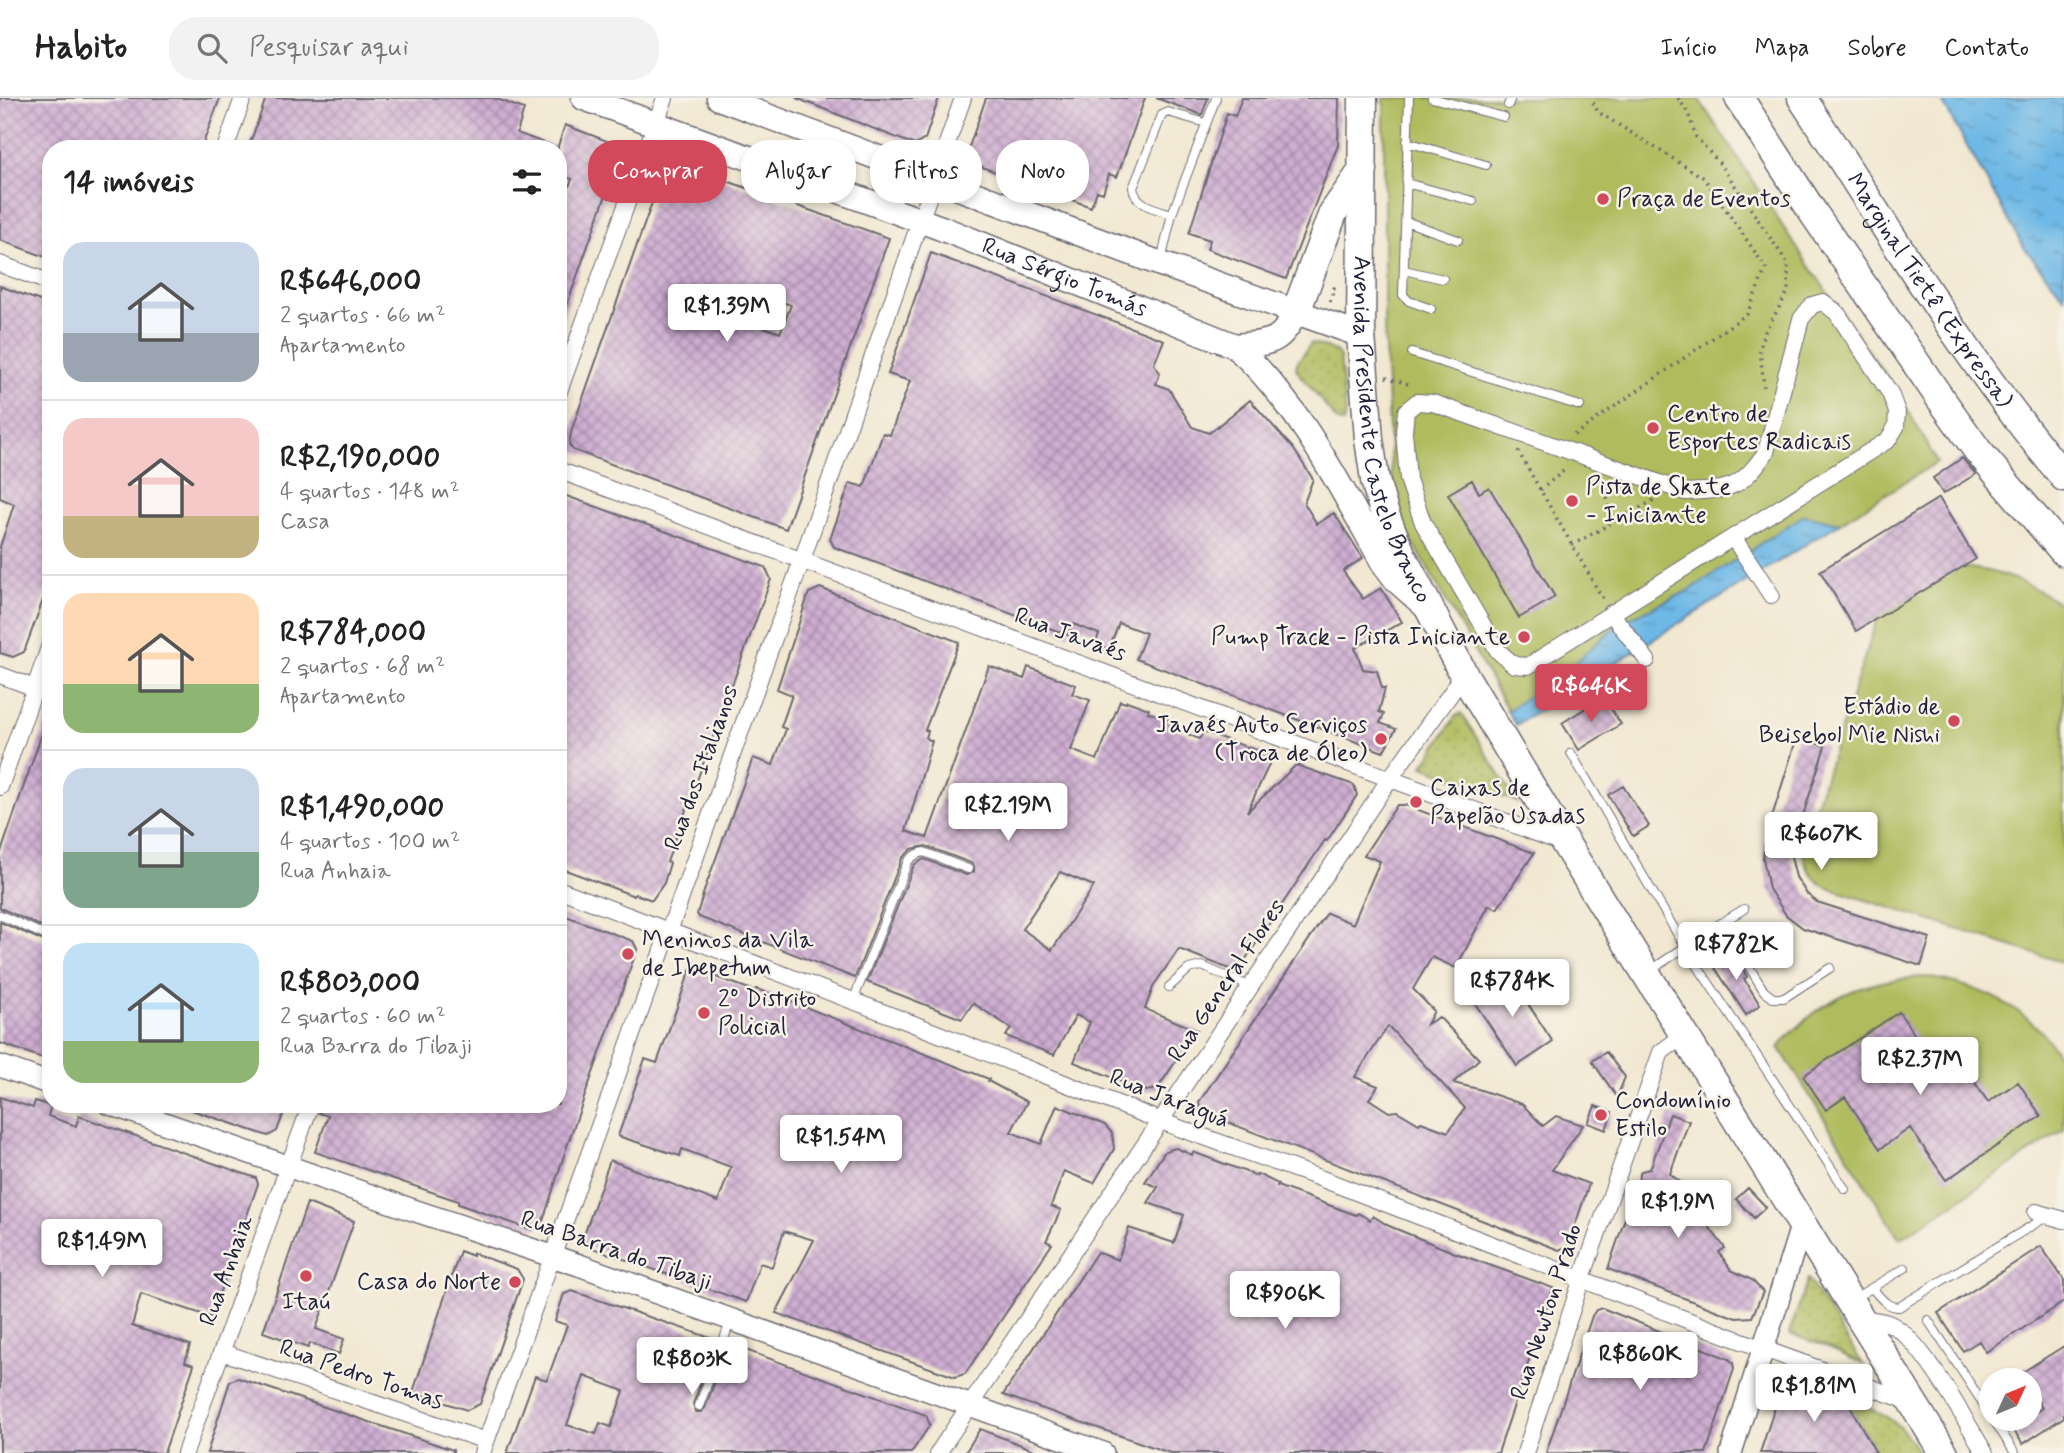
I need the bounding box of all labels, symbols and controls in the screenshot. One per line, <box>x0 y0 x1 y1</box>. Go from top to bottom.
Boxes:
search box <box>169 17 659 80</box>
text: Habito <box>35 26 127 70</box>
icon: search <box>193 29 231 67</box>
text: Pesquisar aqui <box>249 31 409 65</box>
text: Início <box>1660 33 1717 64</box>
text: Mapa <box>1755 33 1809 64</box>
text: Sobre <box>1847 33 1907 64</box>
text: Contato <box>1945 33 2029 64</box>
chip: Comprar <box>588 140 727 203</box>
chip: Alugar <box>741 140 856 203</box>
chip: Filtros <box>870 140 982 203</box>
chip: Novo <box>996 140 1089 203</box>
text: 14 imóveis <box>63 163 194 202</box>
icon: filters <box>508 163 546 201</box>
street label: Marginal Tietê (Expressa) <box>1839 167 2020 415</box>
place label: Praça de Eventos <box>1617 184 1791 215</box>
marker: Praça de Eventos <box>1595 191 1611 207</box>
street label: Rua Sérgio Tomás <box>977 230 1152 325</box>
street label: Avenida Presidente Castelo Branco <box>1345 255 1439 608</box>
text: R$646,000 <box>280 262 421 301</box>
icon: home <box>119 270 203 354</box>
pin: R$1.39M <box>662 285 792 344</box>
text: R$1.39M <box>684 292 770 322</box>
text: 2 quartos · 66 m² <box>280 301 445 331</box>
text: Apartamento <box>280 331 406 361</box>
place label: Centro de Esportes Radicais <box>1667 399 1851 458</box>
marker: Centro de Esportes Radicais <box>1645 420 1661 436</box>
text: R$2,190,000 <box>280 438 440 477</box>
icon: home <box>119 446 203 530</box>
place label: Pista de Skate - Iniciante <box>1586 472 1731 531</box>
text: 4 quartos · 148 m² <box>280 477 460 507</box>
marker: Pista de Skate - Iniciante <box>1564 493 1580 509</box>
text: Casa <box>280 507 330 537</box>
street label: Rua Javaés <box>1010 600 1131 670</box>
text: R$784,000 <box>280 613 426 652</box>
icon: home <box>119 621 203 705</box>
place label: Pump Track - Pista Iniciante <box>1211 622 1510 653</box>
marker: Pump Track - Pista Iniciante <box>1516 629 1532 645</box>
text: 2 quartos · 68 m² <box>280 652 445 682</box>
pin: R$646K <box>1534 664 1648 724</box>
text: R$646K <box>1551 672 1631 702</box>
street label: Rua dos Italianos <box>658 681 746 855</box>
text: Apartamento <box>280 682 406 712</box>
place label: Estádio de Beisebol Mie Nishi <box>1759 692 1940 751</box>
place label: Javaés Auto Serviços (Troca de Óleo) <box>1155 710 1367 769</box>
marker: Estádio de Beisebol Mie Nishi <box>1946 713 1962 729</box>
marker: Javaés Auto Serviços (Troca de Óleo) <box>1373 731 1389 747</box>
place label: Caixas de Papelão Usadas <box>1430 773 1585 832</box>
pin: R$2.19M <box>943 784 1073 843</box>
text: R$1,490,000 <box>280 788 444 827</box>
text: R$2.19M <box>964 791 1052 821</box>
marker: Caixas de Papelão Usadas <box>1408 794 1424 810</box>
icon: home <box>119 796 203 880</box>
pin: R$607K <box>1764 812 1878 872</box>
text: R$607K <box>1781 820 1861 850</box>
text: 4 quartos · 100 m² <box>280 827 460 857</box>
text: Rua Anhaia <box>280 857 391 887</box>
street label: Rua General Flores <box>1161 893 1293 1069</box>
pin: R$782K <box>1679 922 1793 982</box>
place label: Meninos da Vila de Ibepetum <box>642 925 814 984</box>
text: R$782K <box>1694 930 1778 960</box>
marker: Meninos da Vila de Ibepetum <box>620 946 636 962</box>
pin: R$784K <box>1455 960 1569 1019</box>
text: R$803,000 <box>280 963 420 1002</box>
text: R$784K <box>1470 967 1554 997</box>
icon: home <box>119 971 203 1055</box>
place label: 2º Distrito Policial <box>718 984 816 1043</box>
text: 2 quartos · 60 m² <box>280 1002 446 1032</box>
marker: 2º Distrito Policial <box>696 1005 712 1021</box>
text: Rua Barra do Tibaji <box>280 1032 472 1062</box>
pin: R$2.37M <box>1855 1038 1985 1097</box>
text: R$2.37M <box>1877 1045 1963 1075</box>
street label: Rua Jaraguá <box>1104 1062 1233 1138</box>
place label: Condomínio Estilo <box>1615 1086 1731 1145</box>
marker: Condomínio Estilo <box>1593 1107 1609 1123</box>
pin: R$1.54M <box>776 1116 906 1175</box>
text: R$1.54M <box>796 1123 886 1153</box>
pin: R$1.9M <box>1621 1180 1735 1240</box>
text: R$1.9M <box>1641 1188 1715 1218</box>
street label: Rua Barra do Tibaji <box>516 1204 716 1298</box>
street label: Rua Anhaia <box>193 1211 262 1331</box>
pin: R$1.49M <box>37 1220 167 1279</box>
street label: Rua Newton Prado <box>1504 1220 1590 1404</box>
text: R$1.49M <box>57 1227 147 1257</box>
place label: Casa do Norte <box>357 1267 501 1298</box>
marker: Itaú <box>298 1268 314 1284</box>
pin: R$906K <box>1228 1272 1342 1331</box>
marker: Casa do Norte <box>507 1274 523 1290</box>
text: R$906K <box>1246 1279 1324 1309</box>
place label: Itaú <box>282 1287 330 1318</box>
street label: Rua Pedro Tomas <box>275 1332 447 1418</box>
pin: R$860K <box>1583 1332 1697 1392</box>
pin: R$803K <box>635 1338 749 1397</box>
text: R$860K <box>1599 1340 1681 1370</box>
text: R$803K <box>653 1345 731 1375</box>
pin: R$1.81M <box>1749 1364 1879 1424</box>
north arrow <box>1979 1368 2042 1432</box>
map controls <box>1979 1368 2042 1431</box>
text: R$1.81M <box>1771 1372 1857 1402</box>

